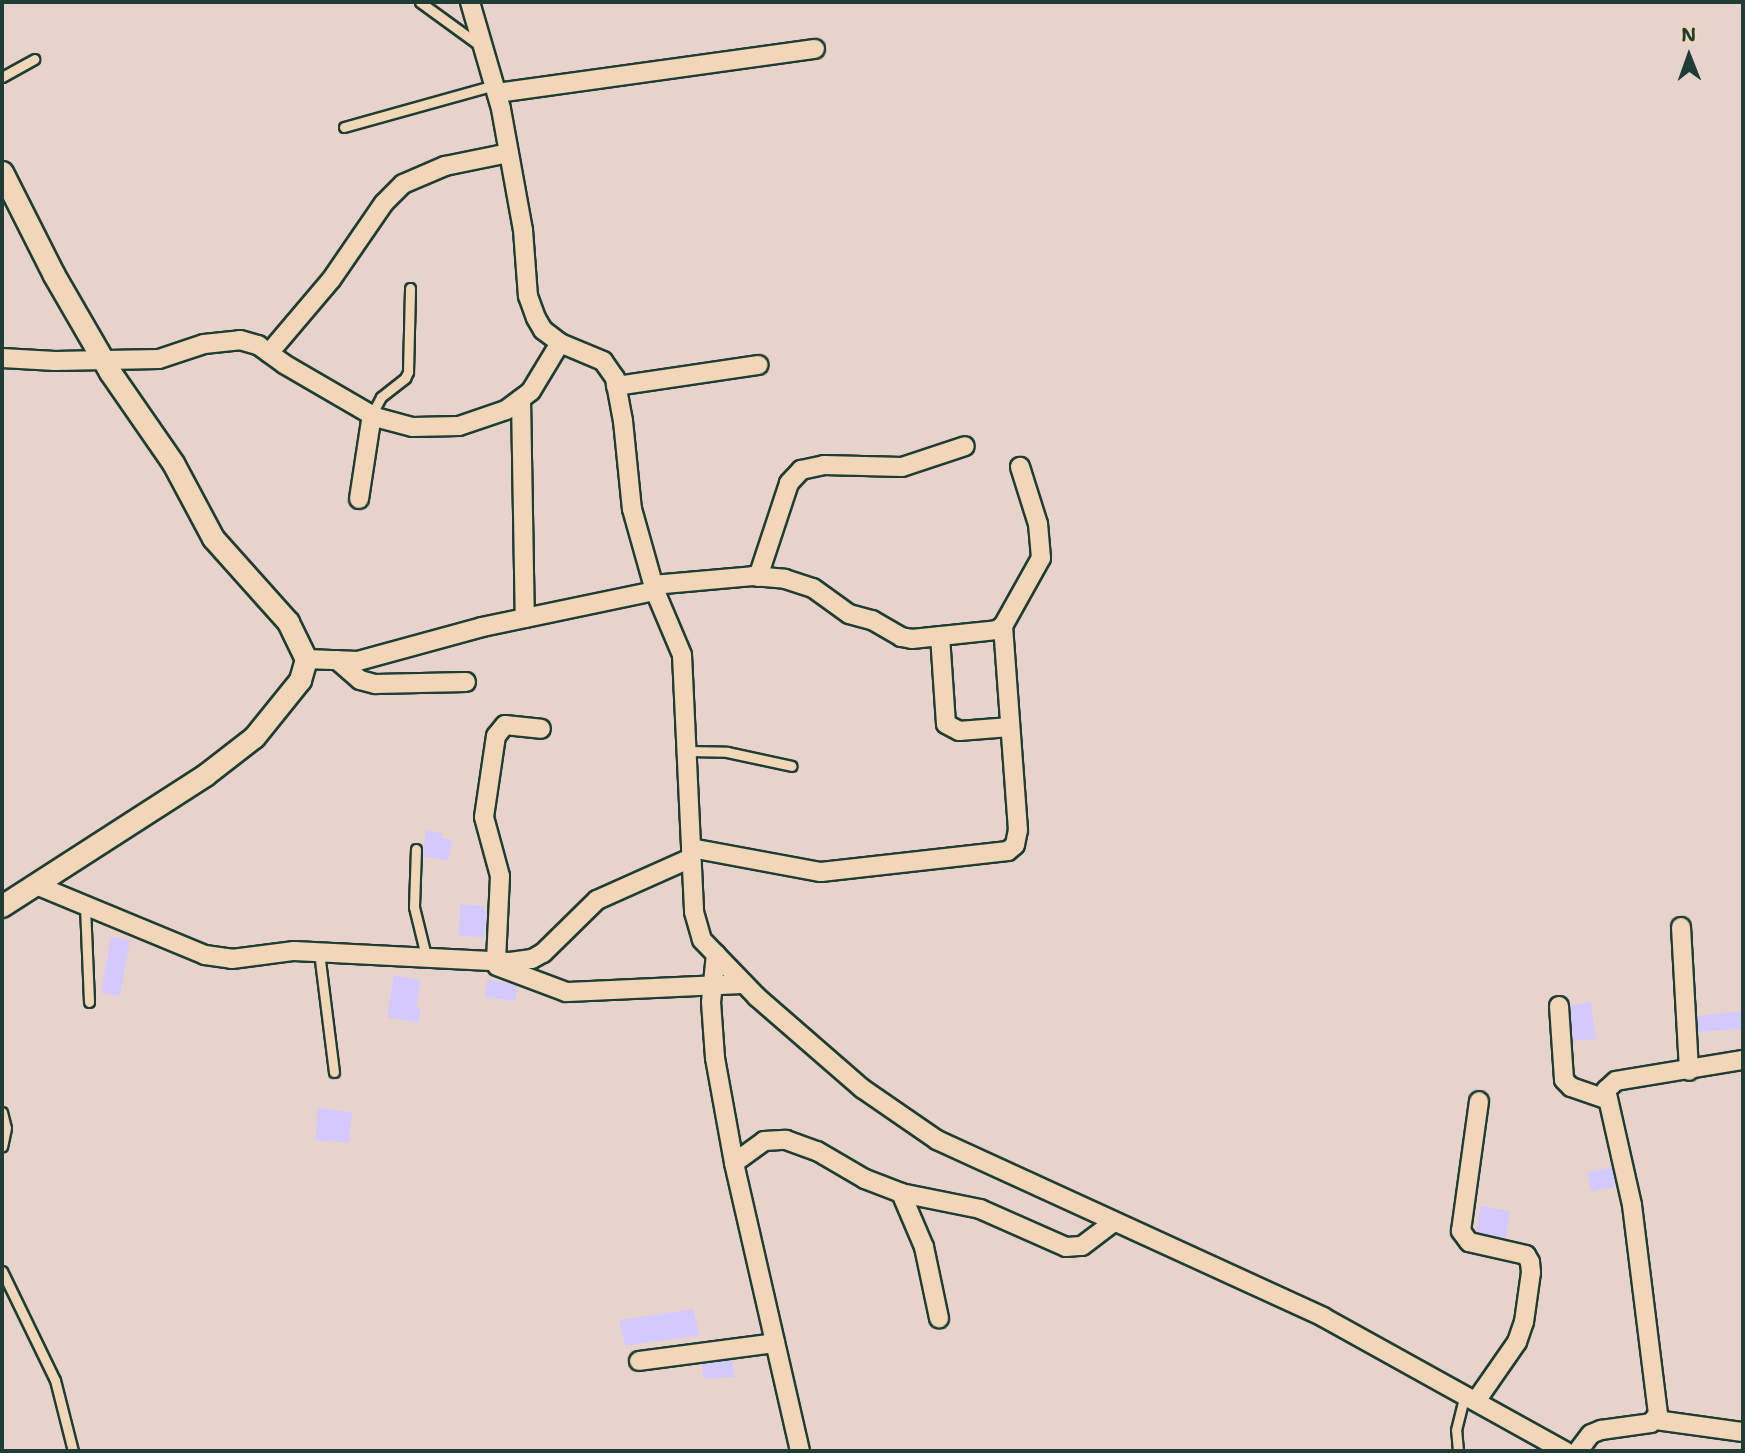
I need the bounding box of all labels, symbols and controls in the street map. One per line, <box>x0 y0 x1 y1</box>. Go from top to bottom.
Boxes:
north arrow <box>1654 21 1724 91</box>
text: N <box>1681 22 1696 47</box>

